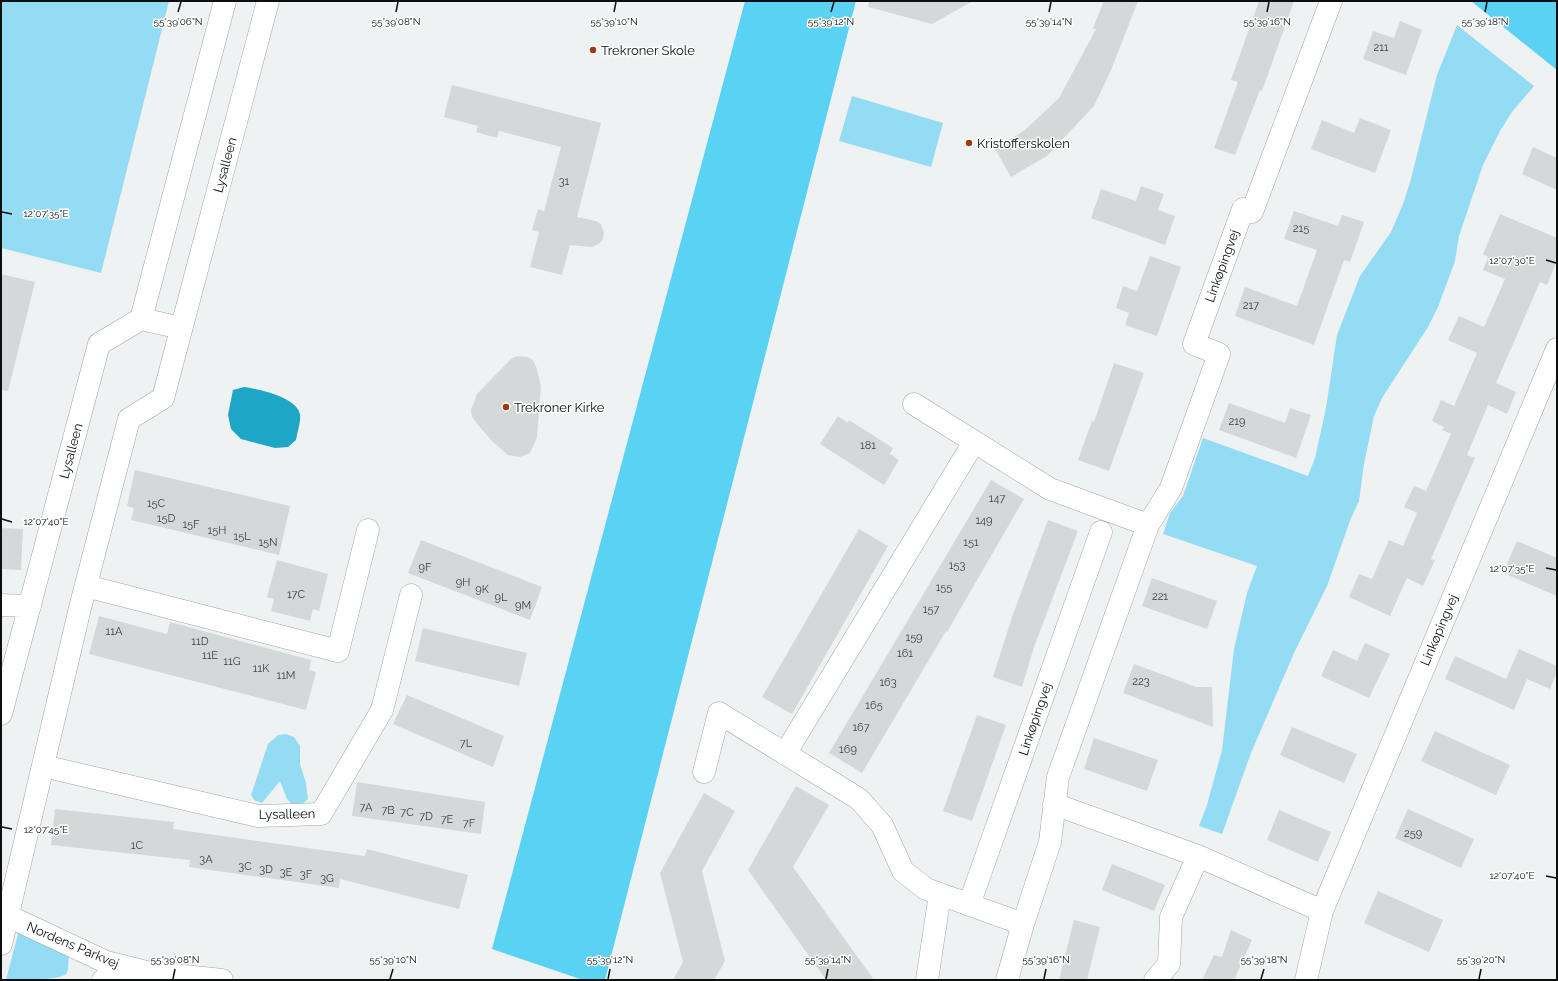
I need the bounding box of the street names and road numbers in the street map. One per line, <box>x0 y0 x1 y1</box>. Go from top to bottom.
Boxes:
street label: Lysalleen <box>210 136 240 194</box>
street label: Linkøpingvej <box>1202 228 1242 304</box>
street label: Lysalleen <box>56 422 86 480</box>
street label: Linkøpingvej <box>1417 592 1461 668</box>
street label: Linkøpingvej <box>1016 681 1054 757</box>
street label: Lysalleen <box>259 806 315 822</box>
street label: Nordens Parkvej <box>25 919 121 971</box>

